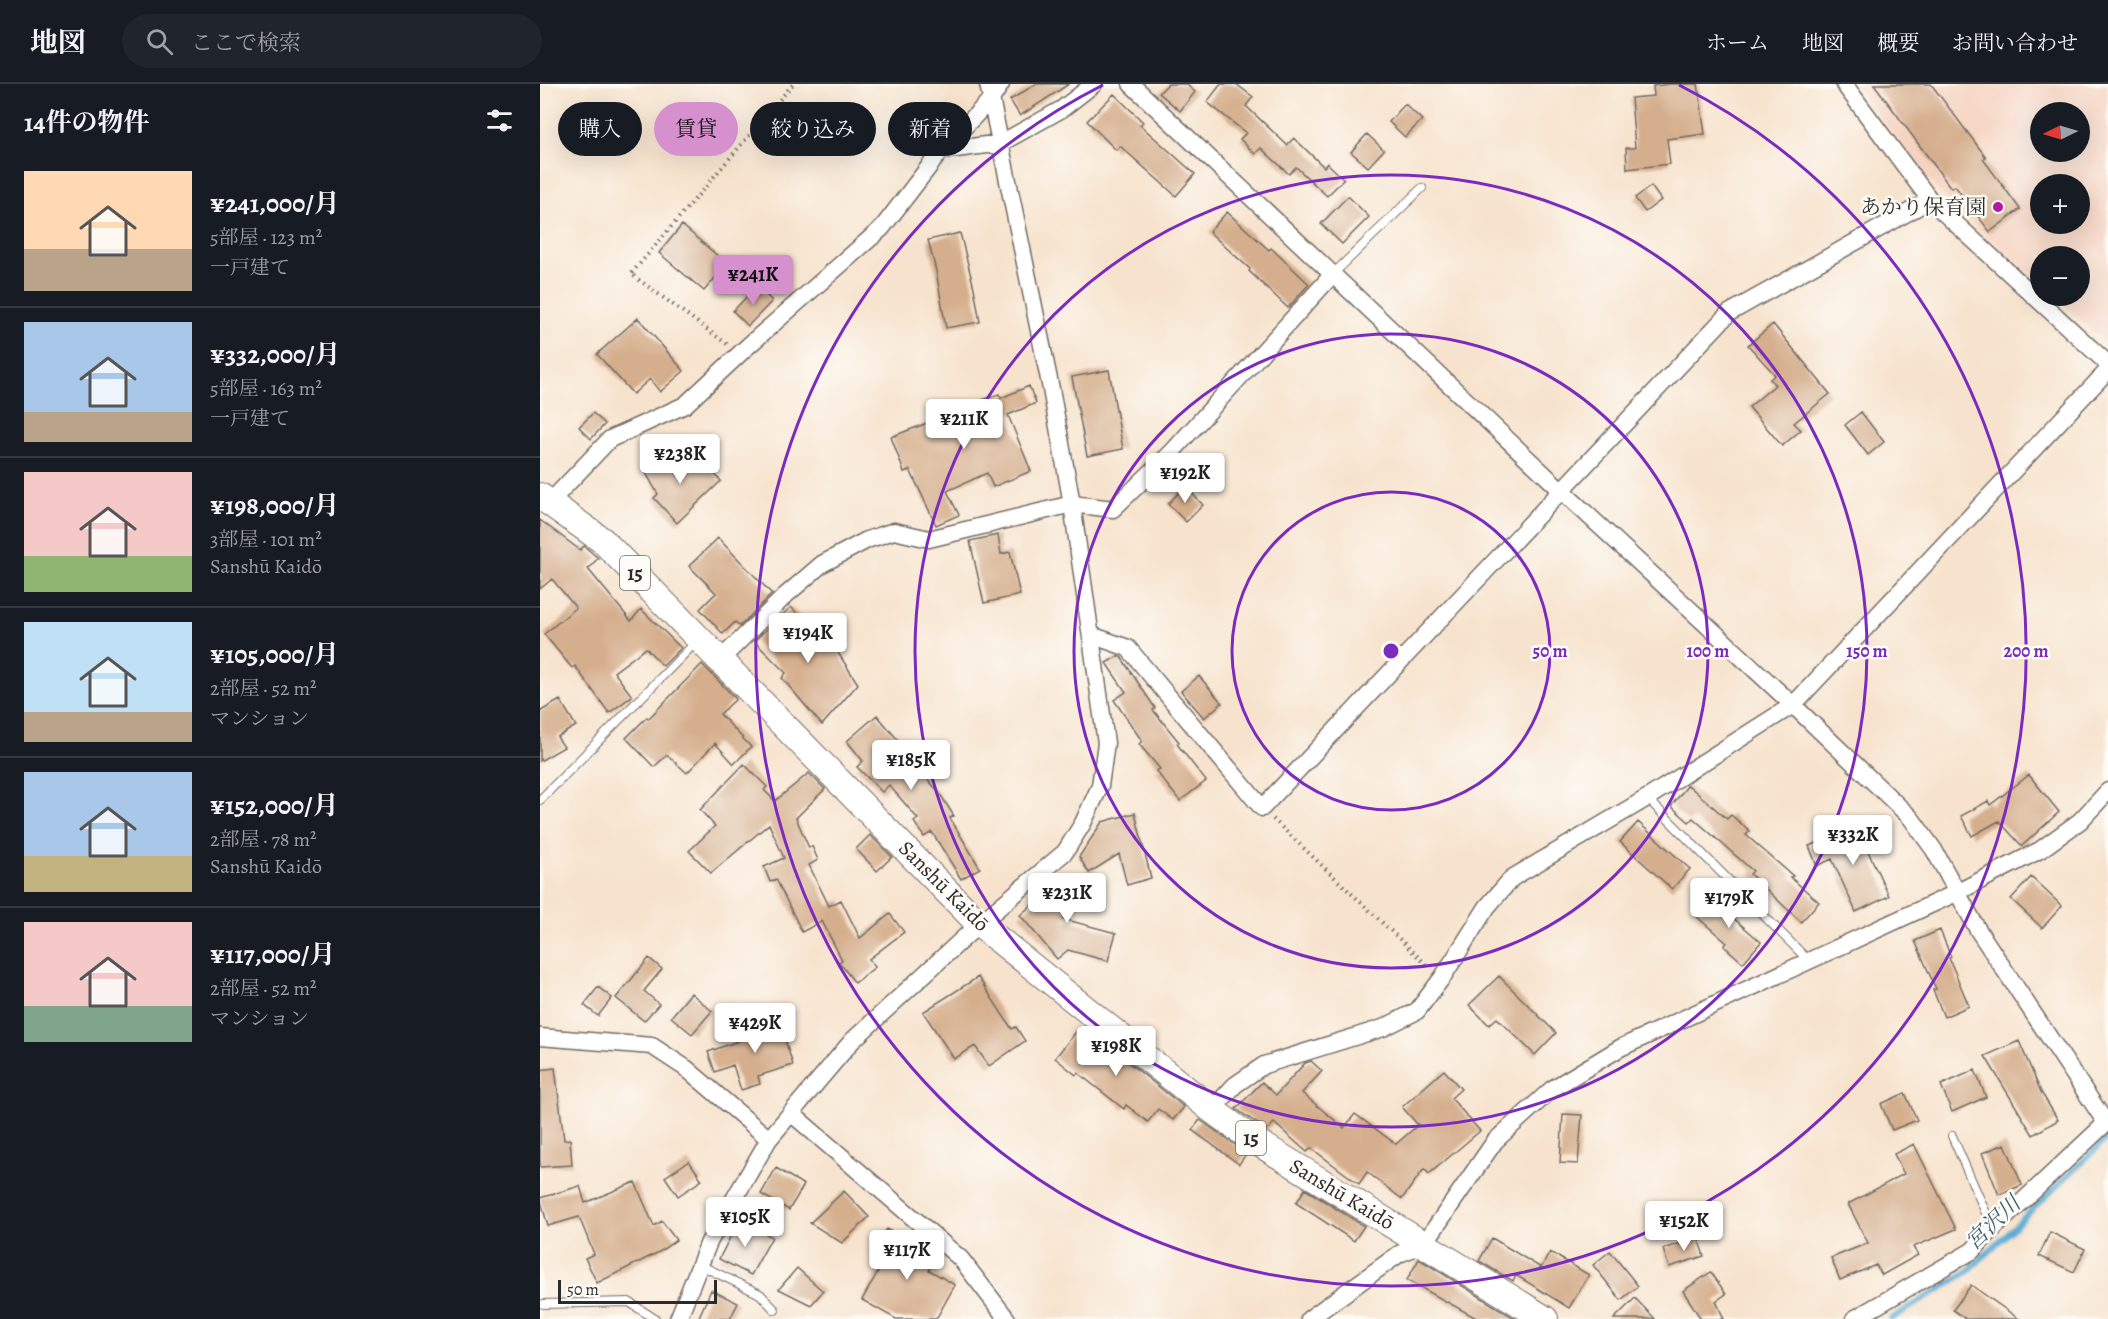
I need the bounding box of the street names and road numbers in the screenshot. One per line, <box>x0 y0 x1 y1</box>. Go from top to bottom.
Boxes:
road number: 15 <box>620 556 650 590</box>
street label: Sanshū Kaidō <box>893 835 995 937</box>
road number: 15 <box>1236 1121 1266 1155</box>
street label: Sanshū Kaidō <box>1284 1152 1400 1236</box>

